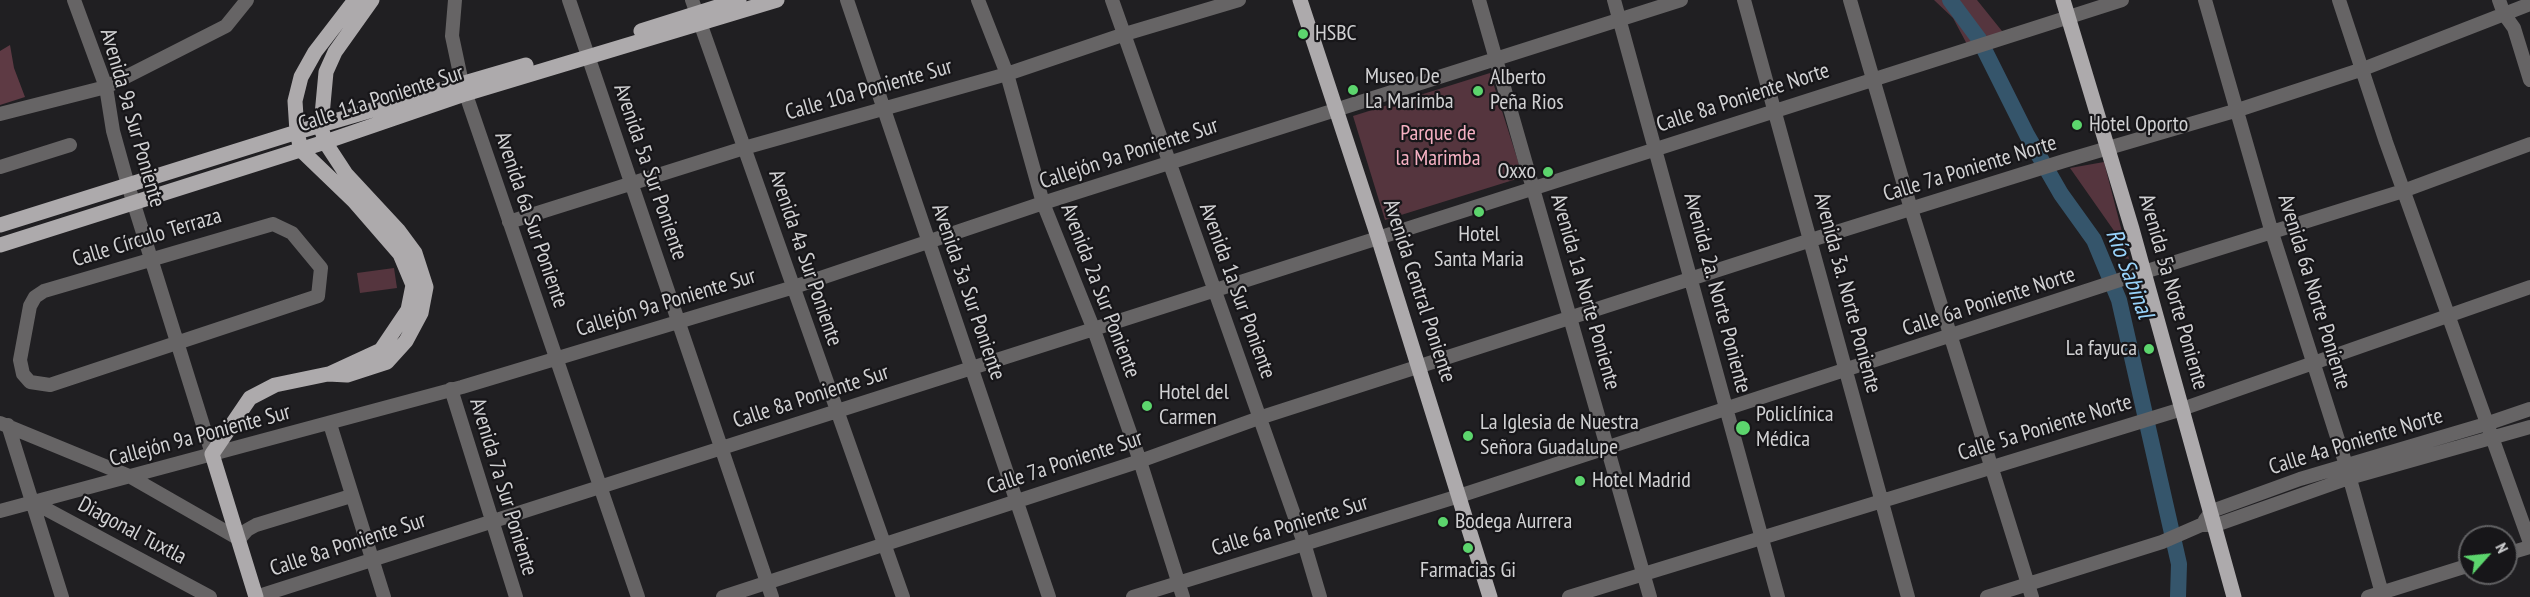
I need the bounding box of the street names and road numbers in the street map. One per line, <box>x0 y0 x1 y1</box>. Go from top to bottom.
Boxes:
street label: Avenida 9a Sur Poniente <box>94 26 170 210</box>
street label: Calle 10a Poniente Sur <box>782 54 956 126</box>
street label: Calle 8a Poniente Norte <box>1653 58 1833 138</box>
street label: Calle 11a Poniente Sur <box>295 60 467 138</box>
street label: Avenida 5a Sur Poniente <box>607 80 693 264</box>
street label: Callejón 9a Poniente Sur <box>1036 113 1222 195</box>
street label: Avenida 6a Sur Poniente <box>488 128 574 312</box>
street label: Calle 7a Poniente Norte <box>1880 130 2060 208</box>
street label: Avenida 4a Sur Poniente <box>762 166 848 350</box>
street label: Avenida 2a. Norte Poniente <box>1678 190 1756 396</box>
street label: Avenida 3a. Norte Poniente <box>1808 190 1886 396</box>
street label: Avenida 1a Norte Poniente <box>1544 191 1626 393</box>
street label: Avenida 5a Norte Poniente <box>2132 191 2214 393</box>
street label: Avenida 6a Norte Poniente <box>2272 191 2356 393</box>
street label: Avenida Central Poniente <box>1377 196 1461 386</box>
street label: Avenida 3a Sur Poniente <box>925 200 1011 384</box>
street label: Avenida 2a Sur Poniente <box>1055 200 1145 382</box>
street label: Avenida 1a Sur Poniente <box>1193 200 1281 382</box>
street label: Calle Círculo Terraza <box>69 203 225 273</box>
street label: Calle 6a Poniente Norte <box>1899 262 2079 342</box>
street label: Callejón 9a Poniente Sur <box>573 263 759 343</box>
street label: Calle 8a Poniente Sur <box>730 359 892 435</box>
street label: Calle 5a Poniente Norte <box>1955 389 2135 467</box>
street label: Avenida 7a Sur Poniente <box>463 395 543 579</box>
street label: Callejón 9a Poniente Sur <box>107 399 293 473</box>
street label: Calle 4a Poniente Norte <box>2266 403 2446 481</box>
street label: Calle 7a Poniente Sur <box>984 425 1146 501</box>
street label: Calle 6a Poniente Sur <box>1208 490 1372 562</box>
street label: Diagonal Tuxtla <box>73 491 191 571</box>
street label: Calle 8a Poniente Sur <box>267 507 429 583</box>

